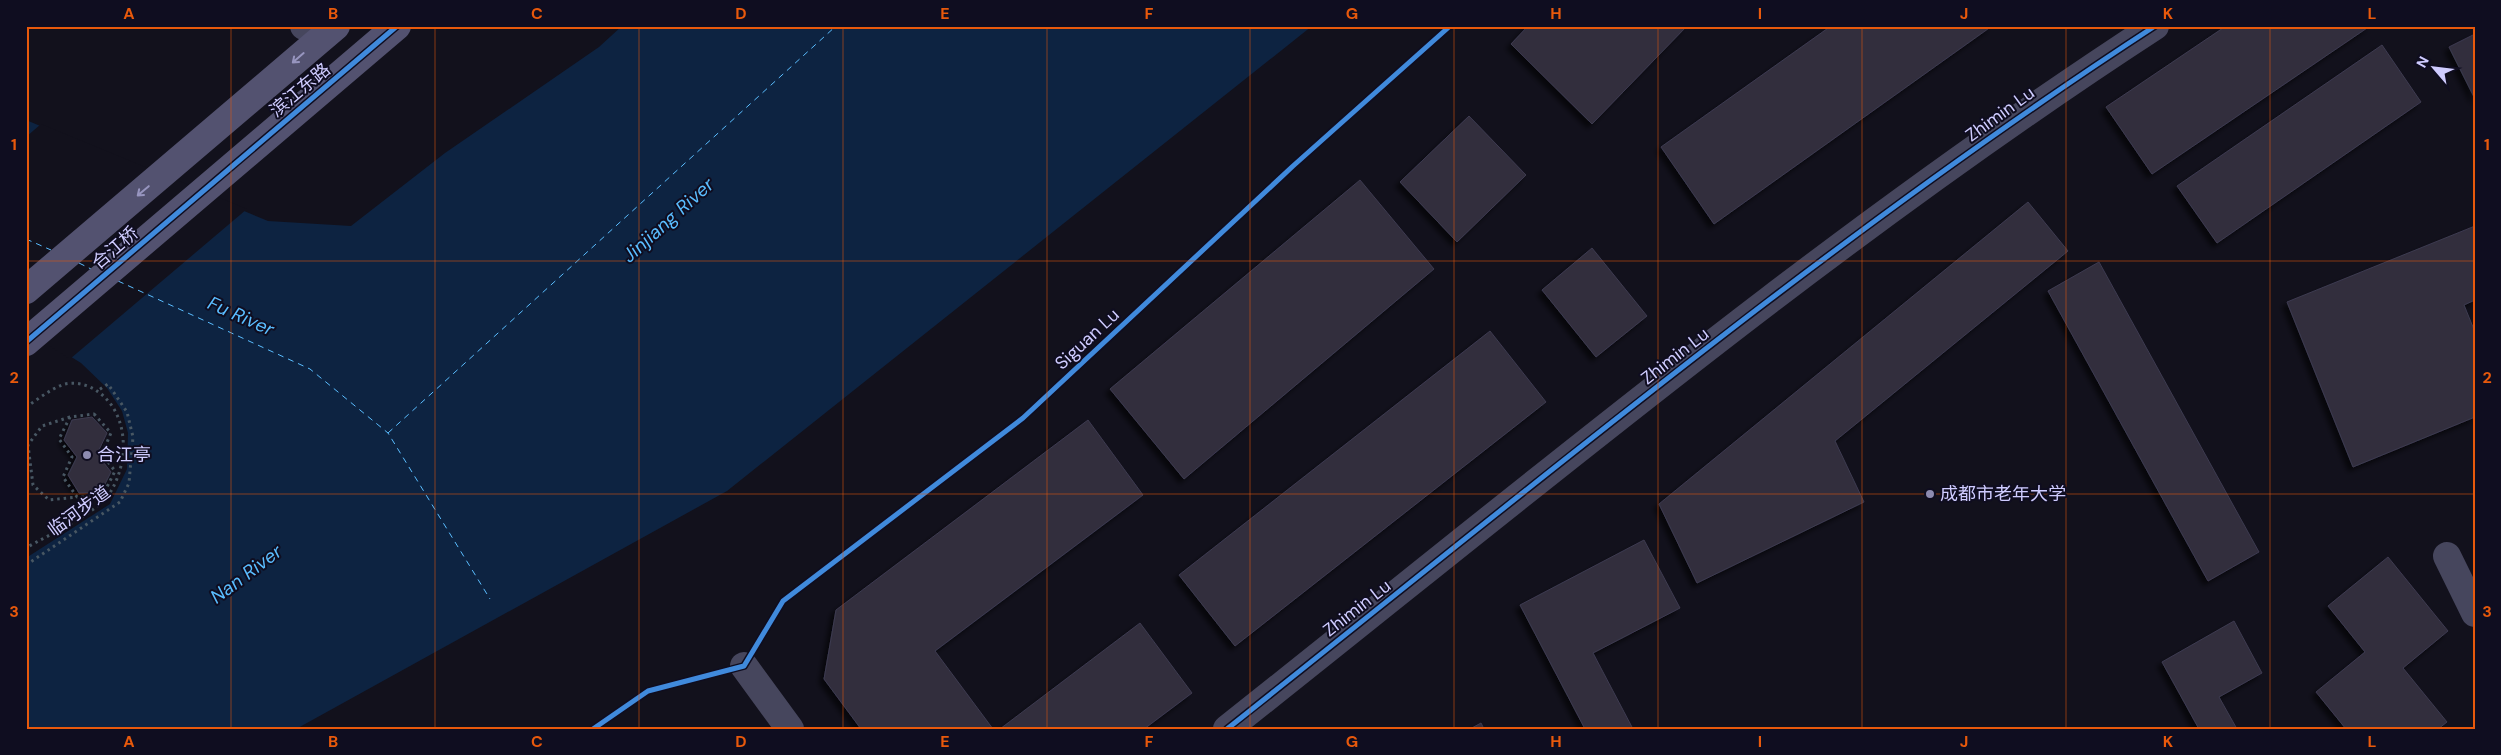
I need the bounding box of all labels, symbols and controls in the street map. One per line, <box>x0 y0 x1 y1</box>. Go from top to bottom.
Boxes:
text: A <box>123 3 135 24</box>
text: B <box>328 3 338 24</box>
text: C <box>531 3 543 24</box>
text: D <box>735 3 747 24</box>
text: E <box>940 3 950 24</box>
text: F <box>1145 3 1154 24</box>
text: G <box>1346 3 1358 24</box>
text: H <box>1550 3 1562 24</box>
text: I <box>1758 3 1762 24</box>
text: J <box>1960 3 1968 24</box>
text: K <box>2163 3 2174 24</box>
text: L <box>2368 3 2377 24</box>
north arrow <box>2408 42 2458 92</box>
one-way arrow <box>292 52 305 64</box>
text: N <box>2412 53 2433 71</box>
street label: 滨江东路 <box>265 58 335 122</box>
street label: Zhimin Lu <box>1961 81 2039 147</box>
text: 1 <box>11 134 17 155</box>
text: 1 <box>2484 134 2490 155</box>
water label: Jinjiang River <box>617 172 720 268</box>
one-way arrow <box>136 186 149 197</box>
street label: 合江桥 <box>87 221 143 275</box>
water label: Fu River <box>204 290 279 342</box>
street label: Siguan Lu <box>1050 303 1124 375</box>
street label: Zhimin Lu <box>1636 322 1714 390</box>
text: 2 <box>9 367 19 388</box>
text: 2 <box>2482 367 2492 388</box>
place label: 合江亭 <box>97 443 151 467</box>
marker: 合江亭 <box>81 449 93 461</box>
street label: 临河步道 <box>43 480 115 542</box>
place label: 成都市老年大学 <box>1940 482 2066 506</box>
marker: 成都市老年大学 <box>1924 488 1936 500</box>
water label: Nan River <box>205 538 288 609</box>
street label: Zhimin Lu <box>1318 574 1396 642</box>
text: 3 <box>9 601 19 622</box>
text: 3 <box>2482 601 2492 622</box>
text: A <box>123 731 135 752</box>
text: B <box>328 731 338 752</box>
text: C <box>531 731 543 752</box>
text: D <box>735 731 747 752</box>
text: E <box>940 731 950 752</box>
text: F <box>1145 731 1154 752</box>
text: G <box>1346 731 1358 752</box>
text: H <box>1550 731 1562 752</box>
text: I <box>1758 731 1762 752</box>
text: J <box>1960 731 1968 752</box>
text: K <box>2163 731 2174 752</box>
text: L <box>2368 731 2377 752</box>

